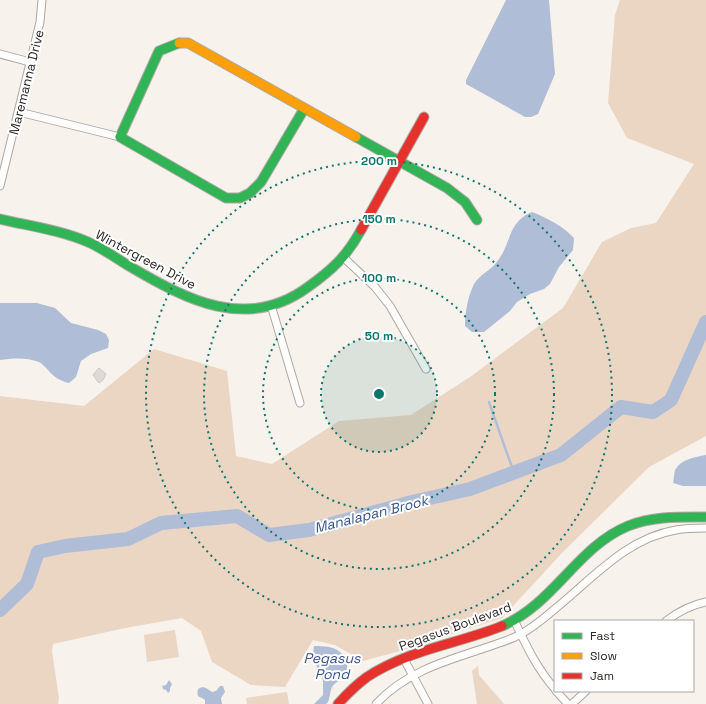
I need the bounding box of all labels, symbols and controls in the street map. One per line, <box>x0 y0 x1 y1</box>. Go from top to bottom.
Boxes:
street label: Maremanna Drive <box>5 28 48 136</box>
text: 200 m <box>361 153 397 169</box>
text: 150 m <box>362 211 396 227</box>
street label: Wintergreen Drive <box>93 226 199 293</box>
text: 100 m <box>362 270 396 286</box>
text: 50 m <box>365 328 393 344</box>
centre of rings <box>372 387 386 401</box>
water label: Manalapan Brook <box>312 491 431 537</box>
street label: Pegasus Boulevard <box>397 598 514 655</box>
legend <box>554 620 694 692</box>
text: Fast <box>590 628 615 644</box>
text: Slow <box>590 648 617 664</box>
water label: Pegasus Pond <box>304 649 361 683</box>
text: Jam <box>590 668 614 684</box>

